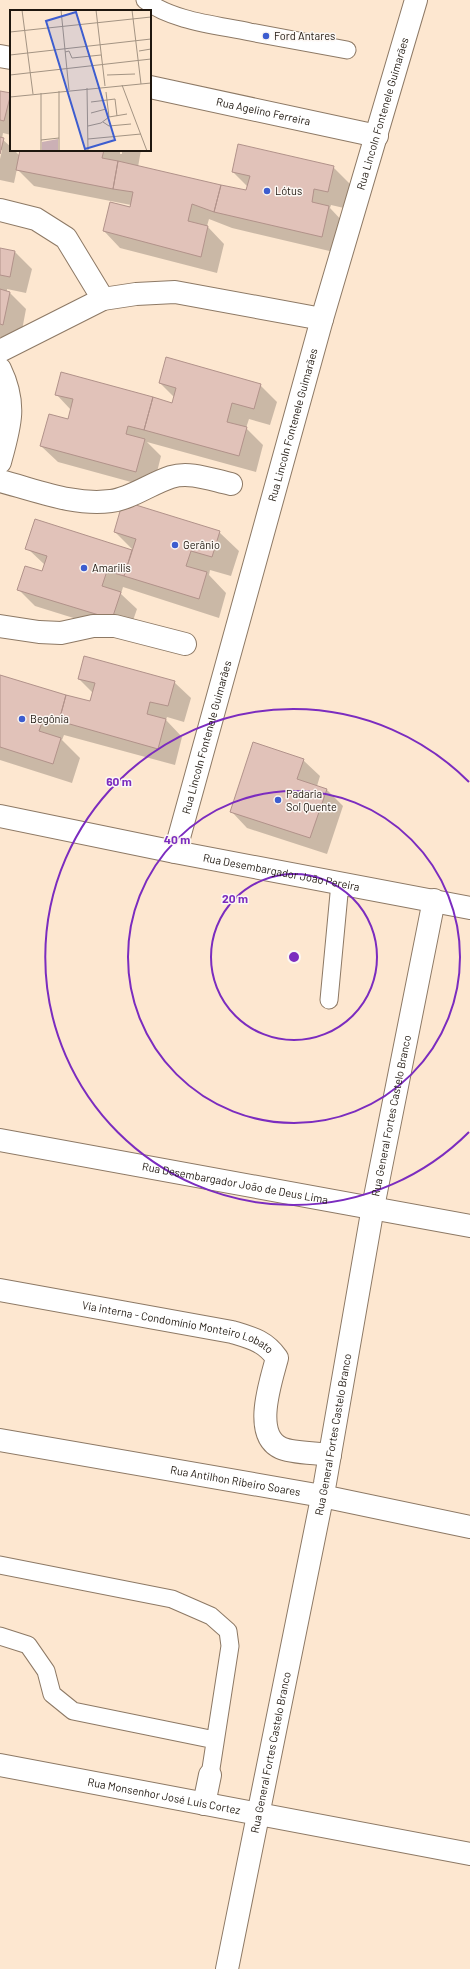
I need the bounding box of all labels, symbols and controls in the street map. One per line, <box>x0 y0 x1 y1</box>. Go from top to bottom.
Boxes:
inset map <box>10 10 151 151</box>
place label: Ford Antares <box>274 29 335 42</box>
marker: Ford Antares <box>261 31 271 41</box>
street label: Rua Lincoln Fontenele Guimarães <box>353 36 411 191</box>
street label: Rua Agelino Ferreira <box>215 95 312 127</box>
place label: Lótus <box>275 184 302 197</box>
marker: Lótus <box>262 186 272 196</box>
street label: Rua Lincoln Fontenele Guimarães <box>265 347 320 503</box>
place label: Gerânio <box>183 538 220 551</box>
marker: Gerânio <box>170 540 180 550</box>
place label: Amarilis <box>92 561 131 574</box>
marker: Amarilis <box>79 563 89 573</box>
street label: Rua Lincoln Fontenele Guimarães <box>179 659 233 815</box>
place label: Begônia <box>30 712 69 725</box>
marker: Begônia <box>17 714 27 724</box>
text: 60 m <box>106 774 132 788</box>
place label: Padaria Sol Quente <box>286 787 337 813</box>
marker: Padaria Sol Quente <box>273 795 283 805</box>
text: 40 m <box>164 832 190 846</box>
street label: Rua Desembargador João Pereira <box>202 850 361 893</box>
text: 20 m <box>222 891 248 905</box>
centre of rings <box>287 950 301 964</box>
street label: Rua General Fortes Castelo Branco <box>368 1034 413 1197</box>
street label: Rua Desembargador João de Deus Lima <box>141 1159 329 1206</box>
street label: Via interna - Condomínio Monteiro Lobato <box>81 1298 277 1356</box>
street label: Rua General Fortes Castelo Branco <box>312 1352 353 1516</box>
street label: Rua Antilhon Ribeiro Soares <box>169 1463 302 1498</box>
street label: Rua General Fortes Castelo Branco <box>248 1670 293 1834</box>
street label: Rua Monsenhor José Luis Cortez <box>87 1775 242 1816</box>

